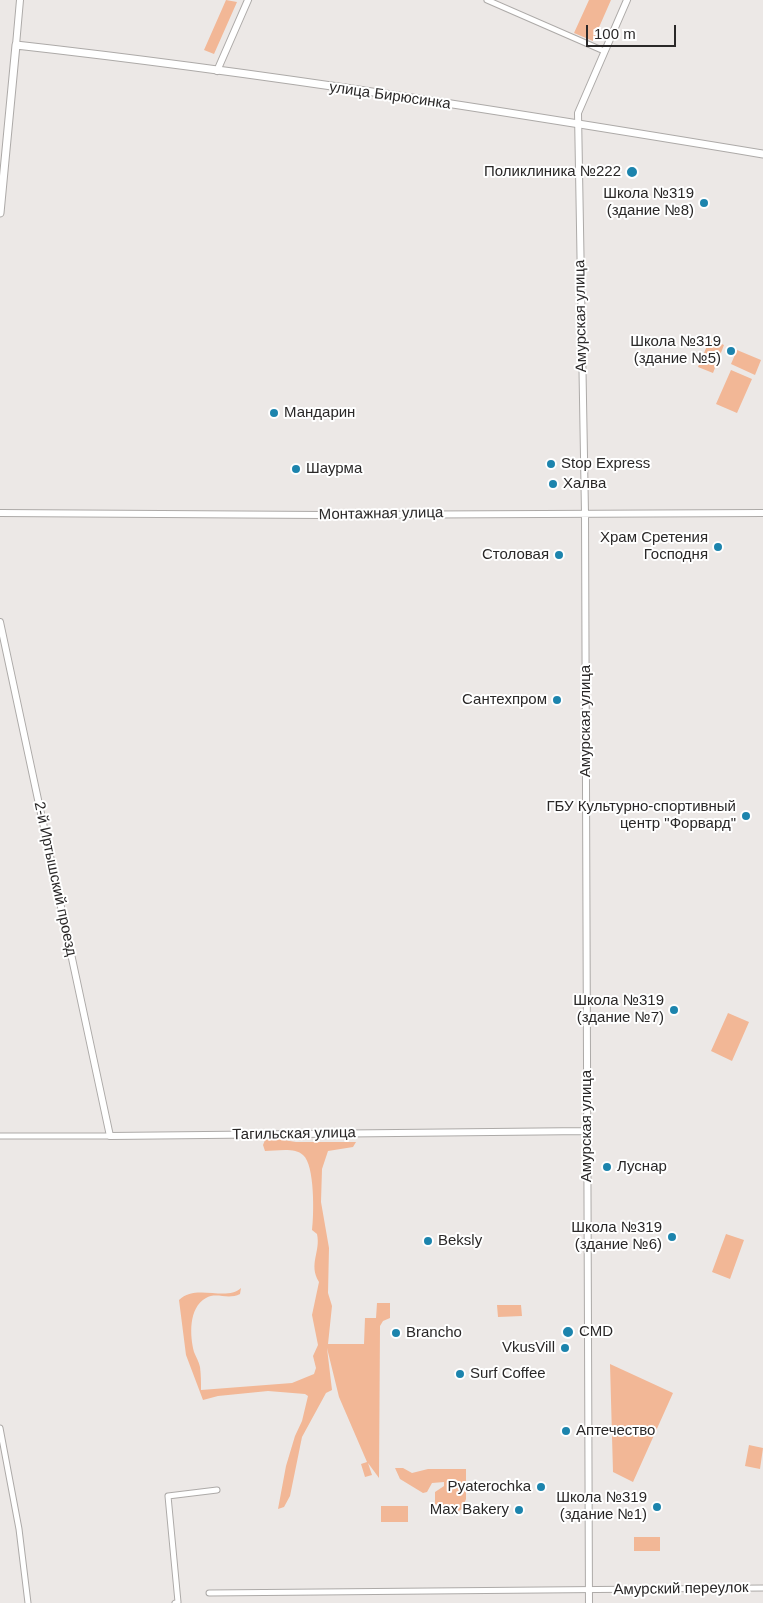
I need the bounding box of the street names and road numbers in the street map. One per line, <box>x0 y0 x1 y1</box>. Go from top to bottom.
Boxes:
street label: улица Бирюсинка <box>328 79 452 113</box>
street label: Амурская улица <box>571 260 591 372</box>
street label: Монтажная улица <box>319 504 443 524</box>
street label: Амурская улица <box>577 665 595 777</box>
street label: 2-й Иртышский проезд <box>30 800 80 958</box>
street label: Амурская улица <box>578 1070 596 1182</box>
street label: Тагильская улица <box>232 1124 356 1144</box>
street label: Амурский переулок <box>613 1579 749 1599</box>

